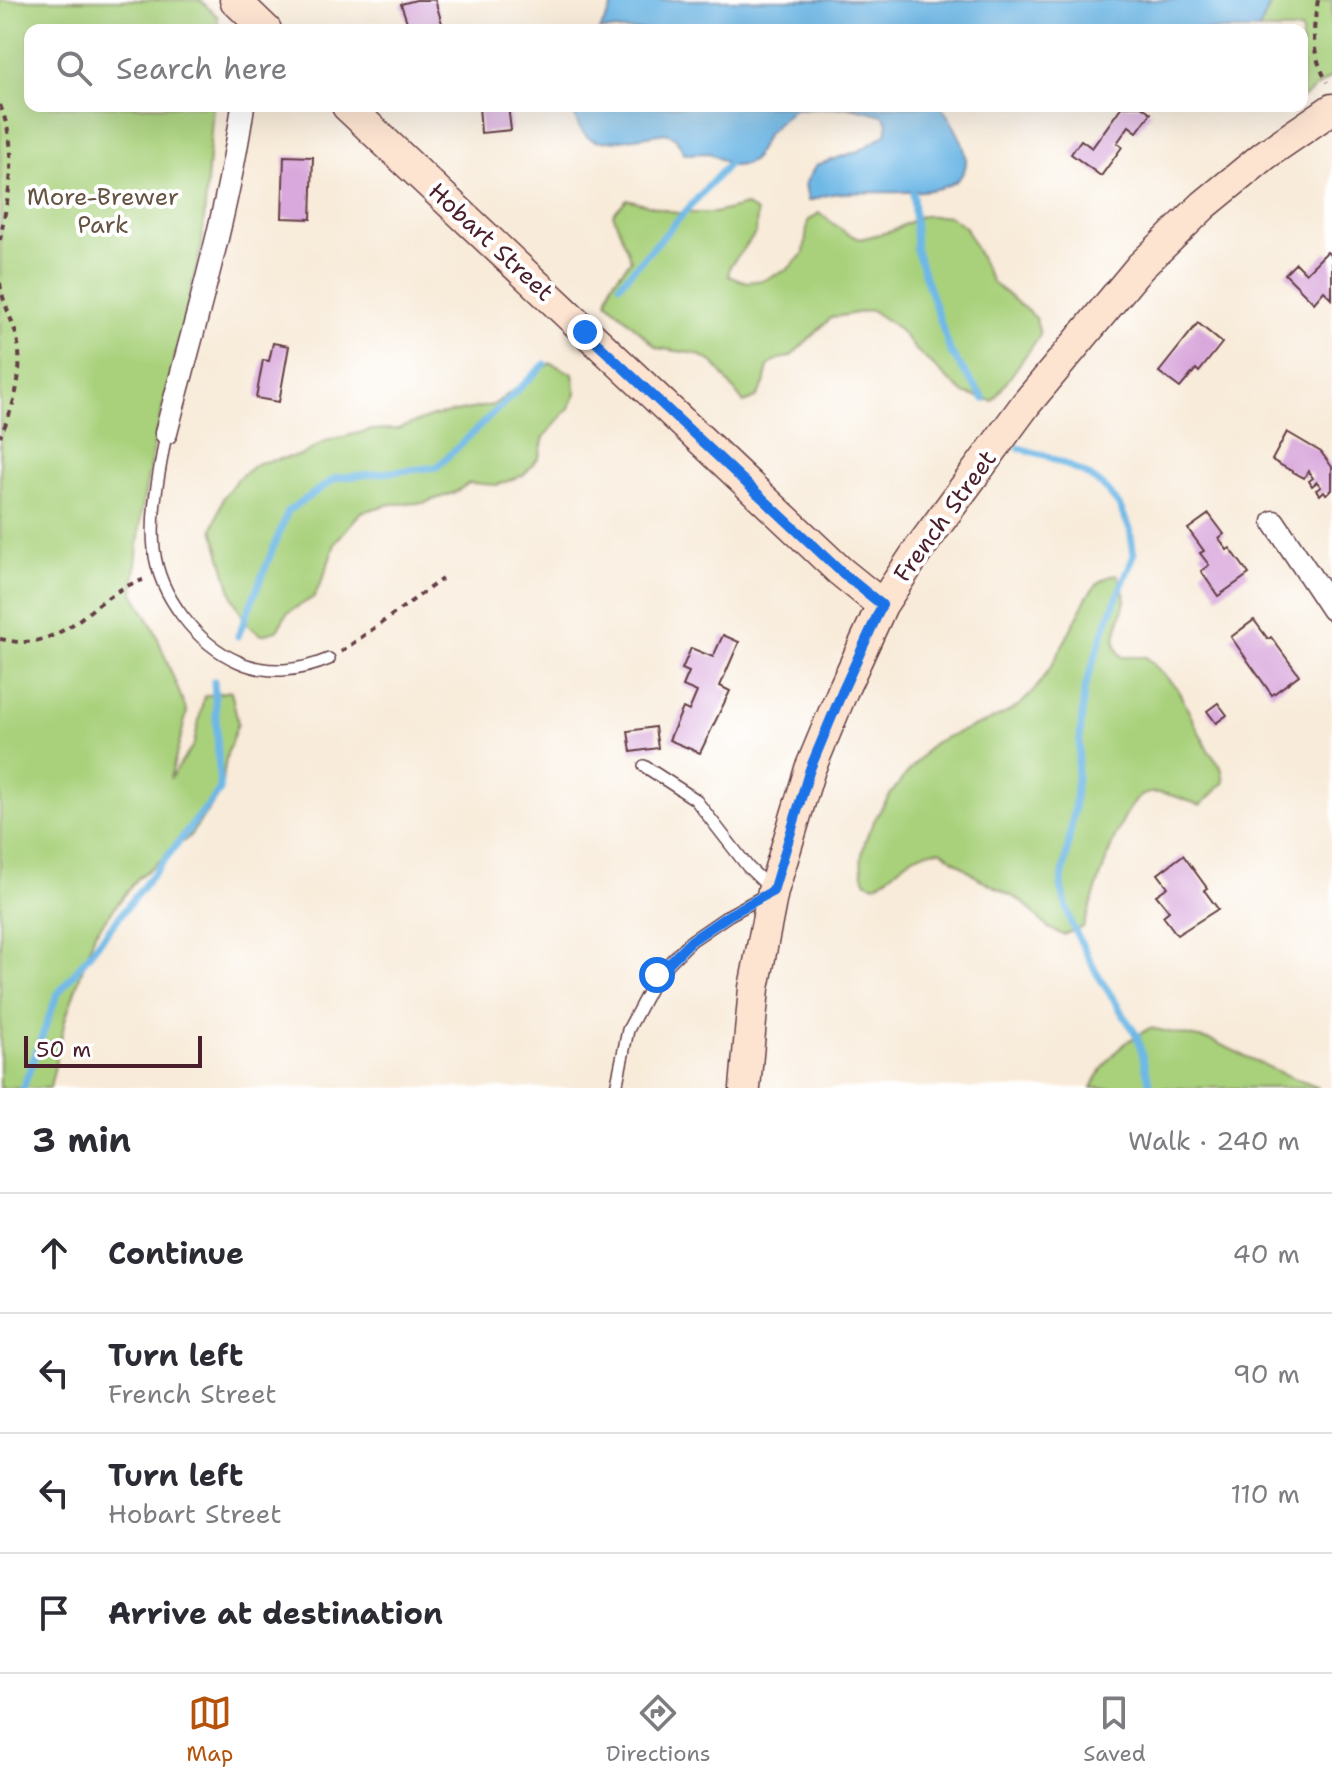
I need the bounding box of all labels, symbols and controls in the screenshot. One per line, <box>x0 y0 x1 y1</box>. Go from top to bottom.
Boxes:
search box <box>24 24 1308 112</box>
icon: search <box>52 46 96 90</box>
text: Search here <box>116 48 287 89</box>
street label: Hobart Street <box>422 176 560 308</box>
park label: More-Brewer Park <box>27 181 179 241</box>
route end <box>567 314 603 350</box>
street label: French Street <box>886 444 1004 588</box>
route start <box>639 957 675 993</box>
scale bar <box>24 1032 202 1068</box>
text: 50 m <box>36 1035 91 1064</box>
text: 3 min <box>32 1117 131 1163</box>
text: Walk · 240 m <box>1128 1123 1300 1158</box>
icon: ahead <box>32 1231 76 1275</box>
text: Continue <box>108 1233 244 1274</box>
text: 40 m <box>1233 1236 1300 1271</box>
text: Turn left <box>108 1335 243 1376</box>
icon: left <box>32 1351 76 1395</box>
text: 90 m <box>1233 1356 1300 1391</box>
text: French Street <box>108 1376 277 1411</box>
text: Turn left <box>108 1455 243 1496</box>
icon: left <box>32 1471 76 1515</box>
text: 110 m <box>1230 1476 1300 1511</box>
text: Hobart Street <box>108 1496 282 1531</box>
icon: arrive <box>32 1591 76 1635</box>
text: Arrive at destination <box>108 1593 443 1634</box>
tab: Map <box>186 1691 233 1768</box>
tab: Directions <box>606 1691 711 1768</box>
tab: Saved <box>1083 1691 1146 1768</box>

